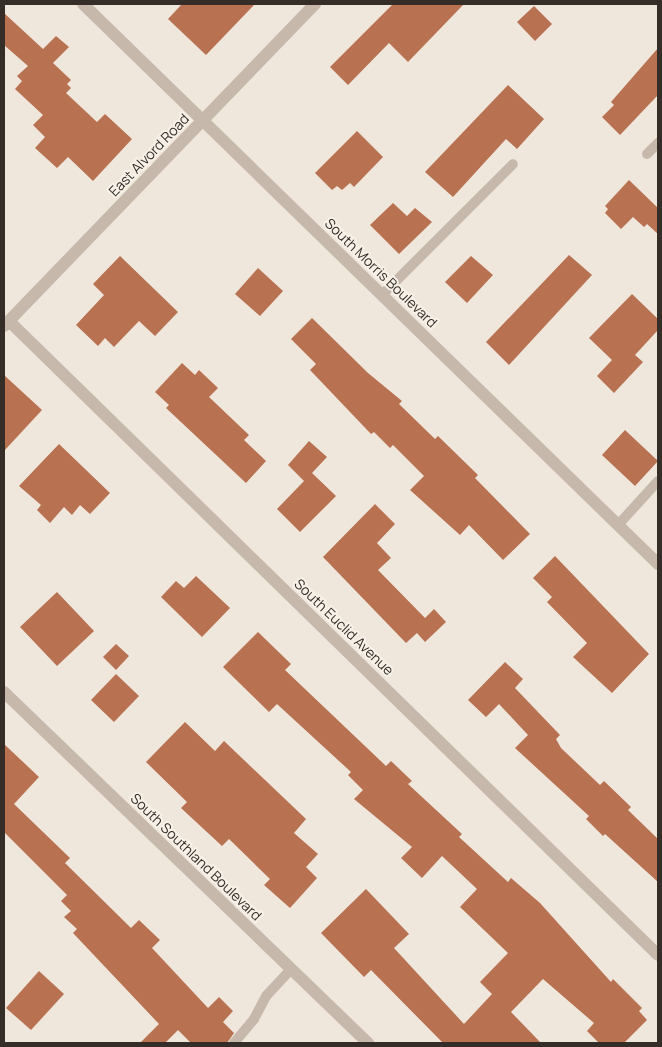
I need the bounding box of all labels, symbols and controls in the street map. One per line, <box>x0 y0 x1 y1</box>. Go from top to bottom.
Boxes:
street label: East Alvord Road <box>105 110 193 200</box>
street label: South Morris Boulevard <box>321 215 441 331</box>
street label: South Euclid Avenue <box>291 575 397 679</box>
street label: South Southland Boulevard <box>127 790 265 924</box>

